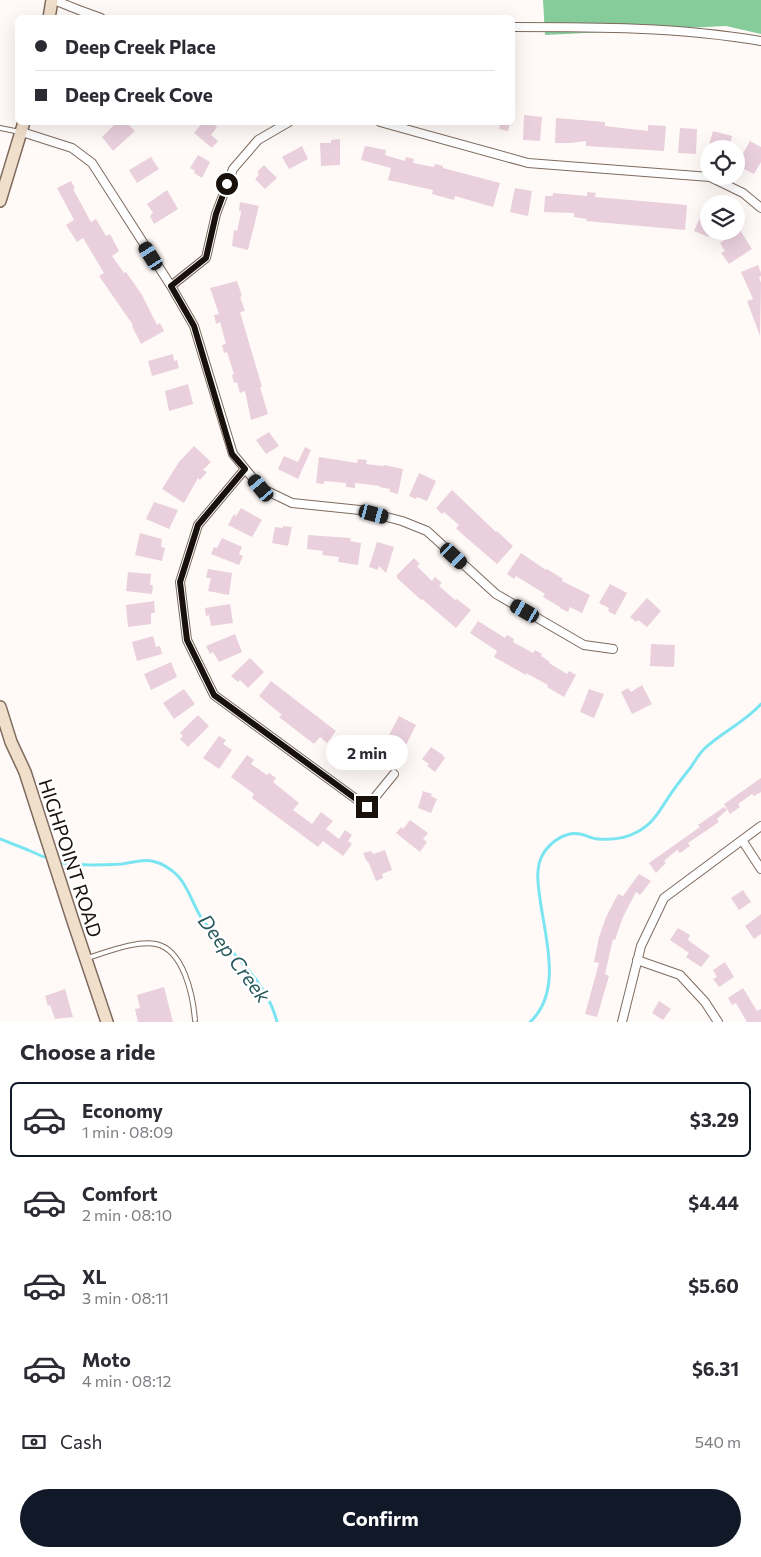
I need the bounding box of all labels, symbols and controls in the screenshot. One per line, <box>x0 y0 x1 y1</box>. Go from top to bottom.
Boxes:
text: Deep Creek Place <box>65 35 216 58</box>
text: Deep Creek Cove <box>65 83 213 106</box>
map controls <box>700 140 745 240</box>
button: locate <box>700 140 745 185</box>
route start <box>216 173 238 195</box>
button: layers <box>700 195 745 240</box>
car <box>136 239 165 273</box>
car <box>245 472 276 504</box>
car <box>357 503 390 525</box>
car <box>437 540 470 572</box>
car <box>508 597 541 625</box>
callout: 2 min <box>326 734 408 770</box>
text: 2 min <box>347 743 387 762</box>
street label: HIGHPOINT ROAD <box>35 776 107 940</box>
route end <box>356 796 378 818</box>
water label: Deep Creek <box>194 909 277 1008</box>
text: Choose a ride <box>20 1038 155 1065</box>
icon: car <box>22 1097 67 1142</box>
text: Economy <box>82 1099 163 1122</box>
text: $3.29 <box>690 1108 739 1131</box>
text: 1 min · 08:09 <box>82 1122 173 1141</box>
icon: car <box>22 1180 67 1225</box>
text: Comfort <box>82 1182 158 1205</box>
text: $4.44 <box>688 1191 739 1214</box>
text: 2 min · 08:10 <box>82 1205 172 1224</box>
icon: car <box>22 1263 67 1308</box>
text: XL <box>82 1265 107 1288</box>
text: $5.60 <box>688 1274 739 1297</box>
text: 3 min · 08:11 <box>82 1288 169 1307</box>
icon: car <box>22 1346 67 1391</box>
text: Moto <box>82 1348 131 1371</box>
text: $6.31 <box>692 1357 739 1380</box>
text: 4 min · 08:12 <box>82 1371 171 1390</box>
icon: cash <box>20 1428 48 1456</box>
text: Cash <box>60 1430 102 1453</box>
text: 540 m <box>695 1432 741 1451</box>
button: Confirm <box>20 1489 741 1547</box>

